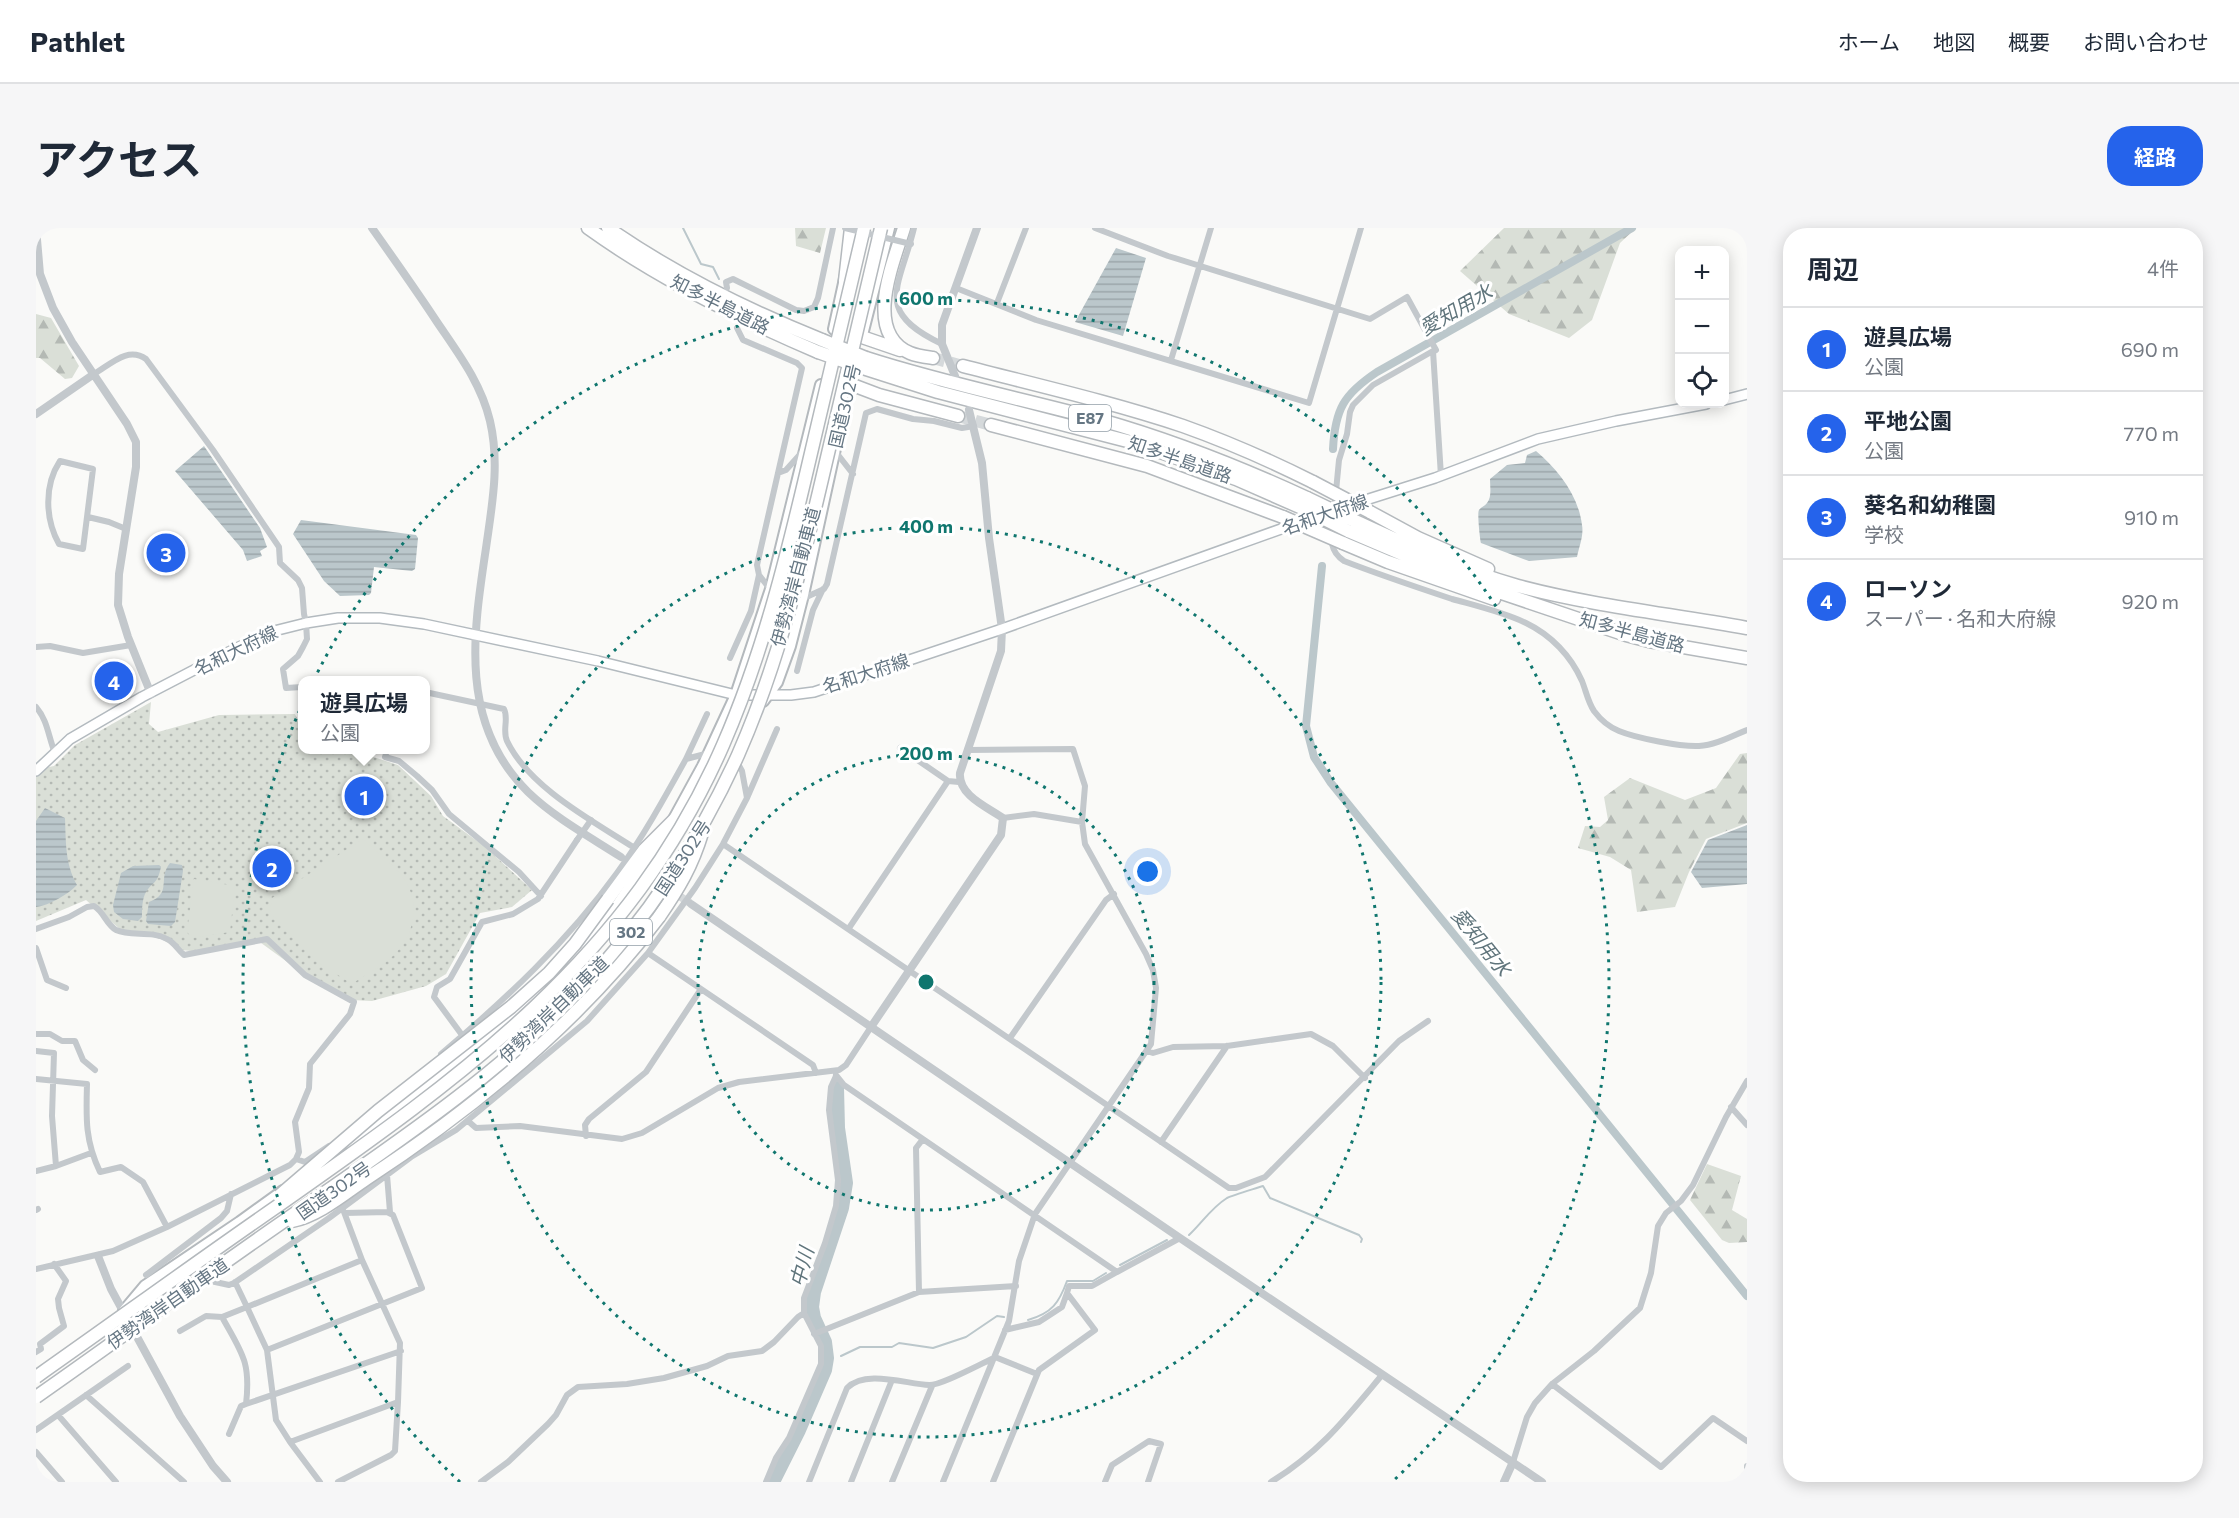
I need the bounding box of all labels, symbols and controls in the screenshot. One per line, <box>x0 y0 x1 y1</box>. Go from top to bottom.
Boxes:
text: Pathlet <box>30 24 125 58</box>
text: ホーム <box>1838 29 1900 54</box>
text: 地図 <box>1933 29 1975 54</box>
text: 概要 <box>2008 29 2050 54</box>
text: お問い合わせ <box>2083 29 2209 54</box>
button: 経路 <box>2107 126 2203 186</box>
text: アクセス <box>36 132 202 184</box>
map controls <box>1675 246 1729 408</box>
button: + <box>1675 246 1729 300</box>
text: 周辺 <box>1807 253 1859 284</box>
text: 4件 <box>2147 256 2179 280</box>
street label: 知多半島道路 <box>667 270 774 338</box>
water label: 愛知用水 <box>1415 278 1498 340</box>
text: 600 m <box>899 287 953 309</box>
button: − <box>1675 300 1729 354</box>
text: 遊具広場 <box>1864 323 1952 350</box>
text: 1 <box>1822 337 1831 361</box>
text: 690 m <box>2121 337 2179 361</box>
button: locate <box>1675 354 1729 408</box>
text: 公園 <box>1864 354 1904 378</box>
street label: 国道302号 <box>824 361 864 450</box>
road number: E87 <box>1069 405 1111 431</box>
text: 平地公園 <box>1864 407 1952 434</box>
text: 2 <box>1821 421 1832 445</box>
text: 770 m <box>2124 421 2179 445</box>
street label: 知多半島道路 <box>1126 431 1235 487</box>
text: 公園 <box>1864 438 1904 462</box>
street label: 名和大府線 <box>1279 489 1371 539</box>
text: 葵名和幼稚園 <box>1864 491 1996 518</box>
street label: 伊勢湾岸自動車道 <box>766 504 824 649</box>
text: 3 <box>1821 505 1832 529</box>
text: 910 m <box>2124 505 2179 529</box>
text: 400 m <box>899 515 953 537</box>
text: 学校 <box>1864 522 1904 546</box>
pin: 3 <box>146 530 186 576</box>
text: ローソン <box>1864 575 1952 602</box>
text: 4 <box>1820 589 1833 613</box>
text: 920 m <box>2122 589 2179 613</box>
text: スーパー · 名和大府線 <box>1864 606 2056 630</box>
street label: 知多半島道路 <box>1577 607 1687 657</box>
street label: 名和大府線 <box>190 620 281 680</box>
street label: 名和大府線 <box>819 649 912 697</box>
pin: 4 <box>94 658 134 704</box>
popup <box>298 676 430 754</box>
text: 遊具広場 <box>320 689 408 716</box>
text: 公園 <box>320 720 360 744</box>
text: 200 m <box>899 742 953 764</box>
pin: 1 <box>344 774 384 818</box>
street label: 国道302号 <box>650 815 715 899</box>
pin: 2 <box>252 846 292 890</box>
your location <box>1133 857 1162 886</box>
water label: 愛知用水 <box>1447 903 1518 982</box>
road number: 302 <box>610 919 652 945</box>
street label: 伊勢湾岸自動車道 <box>494 951 613 1067</box>
centre of rings <box>916 972 936 992</box>
street label: 国道302号 <box>292 1157 375 1224</box>
water label: 中川 <box>784 1242 818 1289</box>
street label: 伊勢湾岸自動車道 <box>102 1253 233 1353</box>

